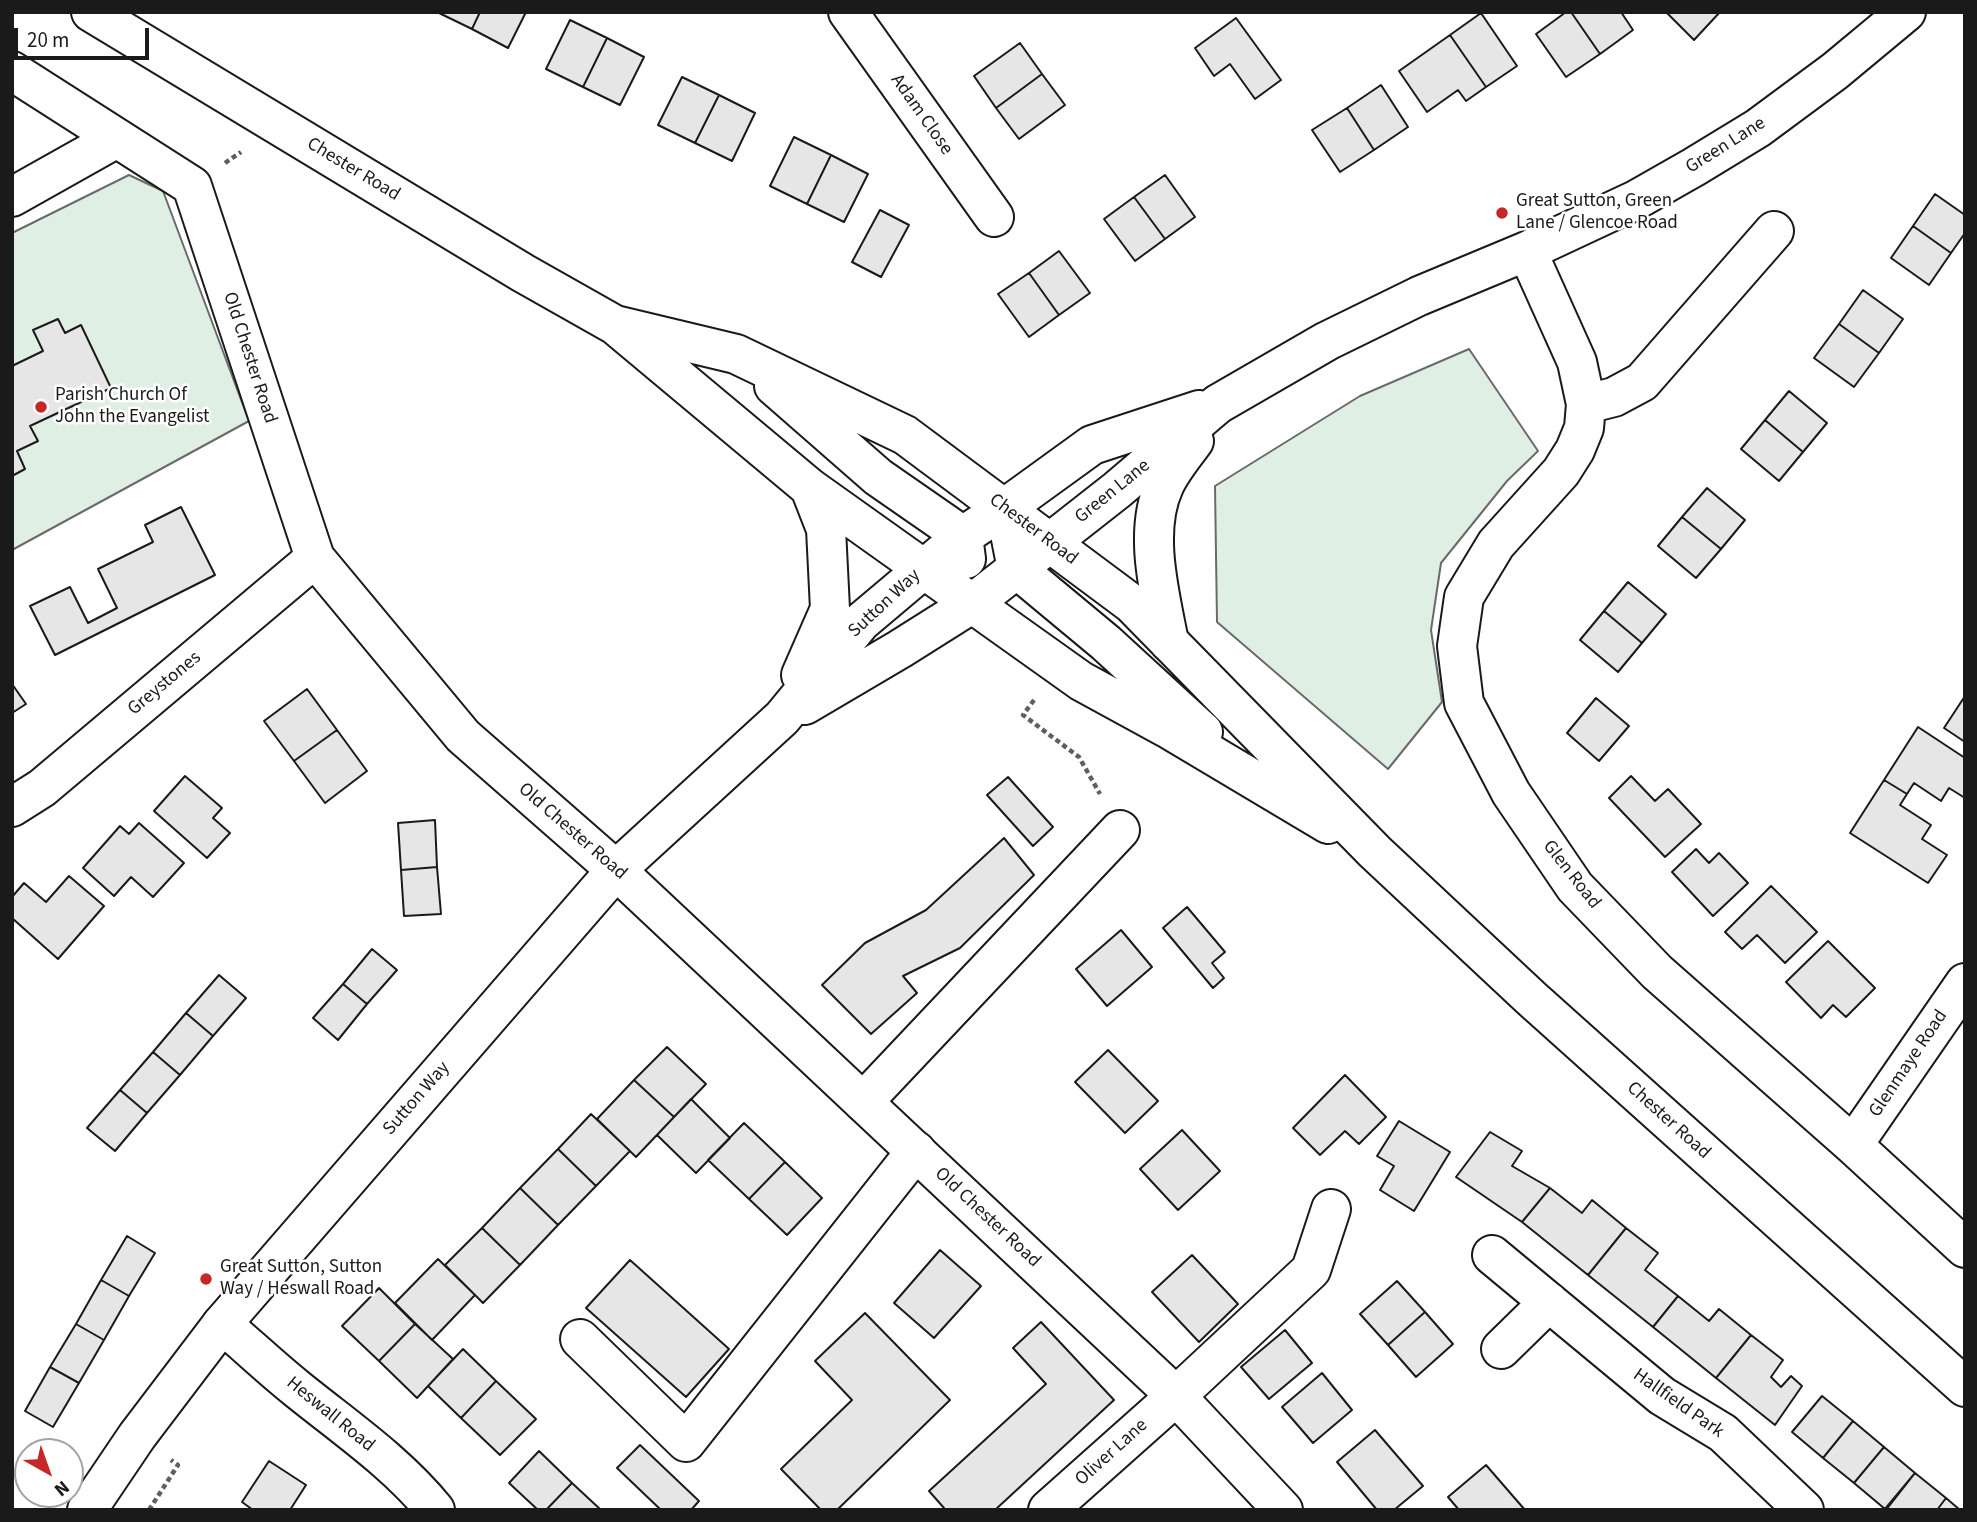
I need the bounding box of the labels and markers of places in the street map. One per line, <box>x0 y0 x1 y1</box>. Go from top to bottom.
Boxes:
place label: Great Sutton, Green Lane / Glencoe Road <box>1516 191 1678 235</box>
marker: Great Sutton, Green Lane / Glencoe Road <box>1494 205 1510 221</box>
place label: Parish Church Of John the Evangelist <box>55 385 209 429</box>
marker: Parish Church Of John the Evangelist <box>33 399 49 415</box>
place label: Great Sutton, Sutton Way / Heswall Road <box>220 1257 382 1301</box>
marker: Great Sutton, Sutton Way / Heswall Road <box>198 1271 214 1287</box>

